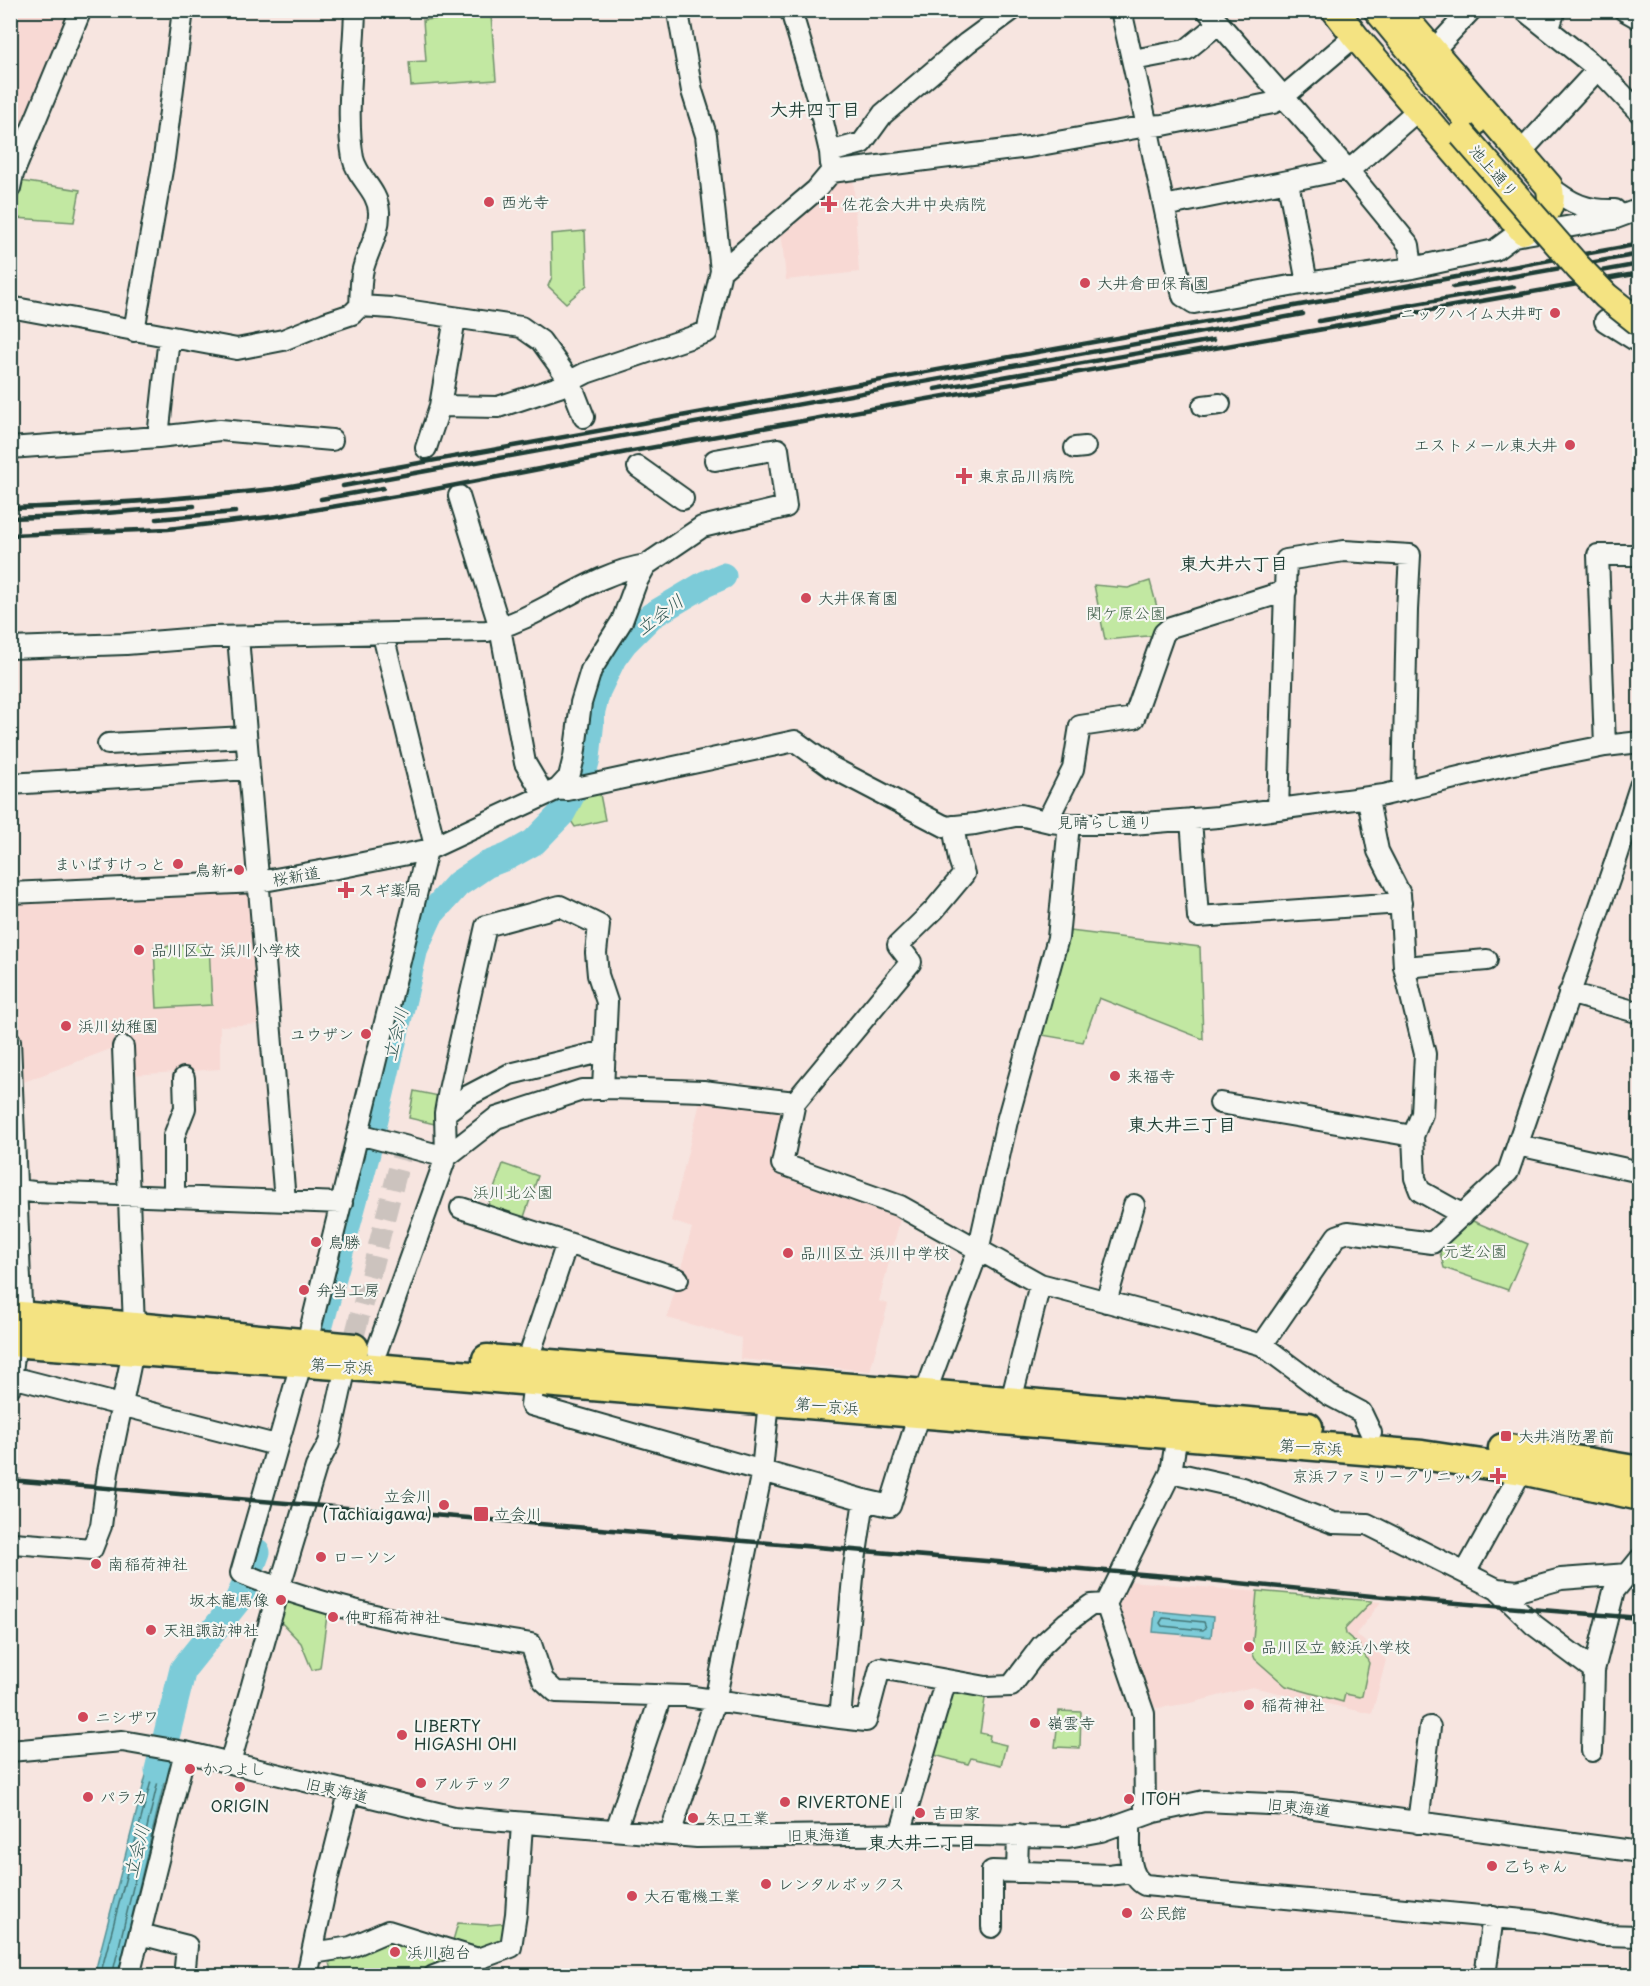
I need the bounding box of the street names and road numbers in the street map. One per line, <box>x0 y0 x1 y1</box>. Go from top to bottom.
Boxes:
street label: 池上通り <box>1465 138 1525 202</box>
street label: 見晴らし通り <box>1057 809 1153 833</box>
street label: 桜新道 <box>270 859 322 891</box>
street label: 第一京浜 <box>309 1351 375 1379</box>
street label: 第一京浜 <box>794 1390 860 1420</box>
street label: 第一京浜 <box>1278 1432 1344 1460</box>
street label: 旧東海道 <box>303 1770 371 1808</box>
street label: 旧東海道 <box>1266 1791 1332 1821</box>
street label: 旧東海道 <box>787 1821 851 1847</box>

